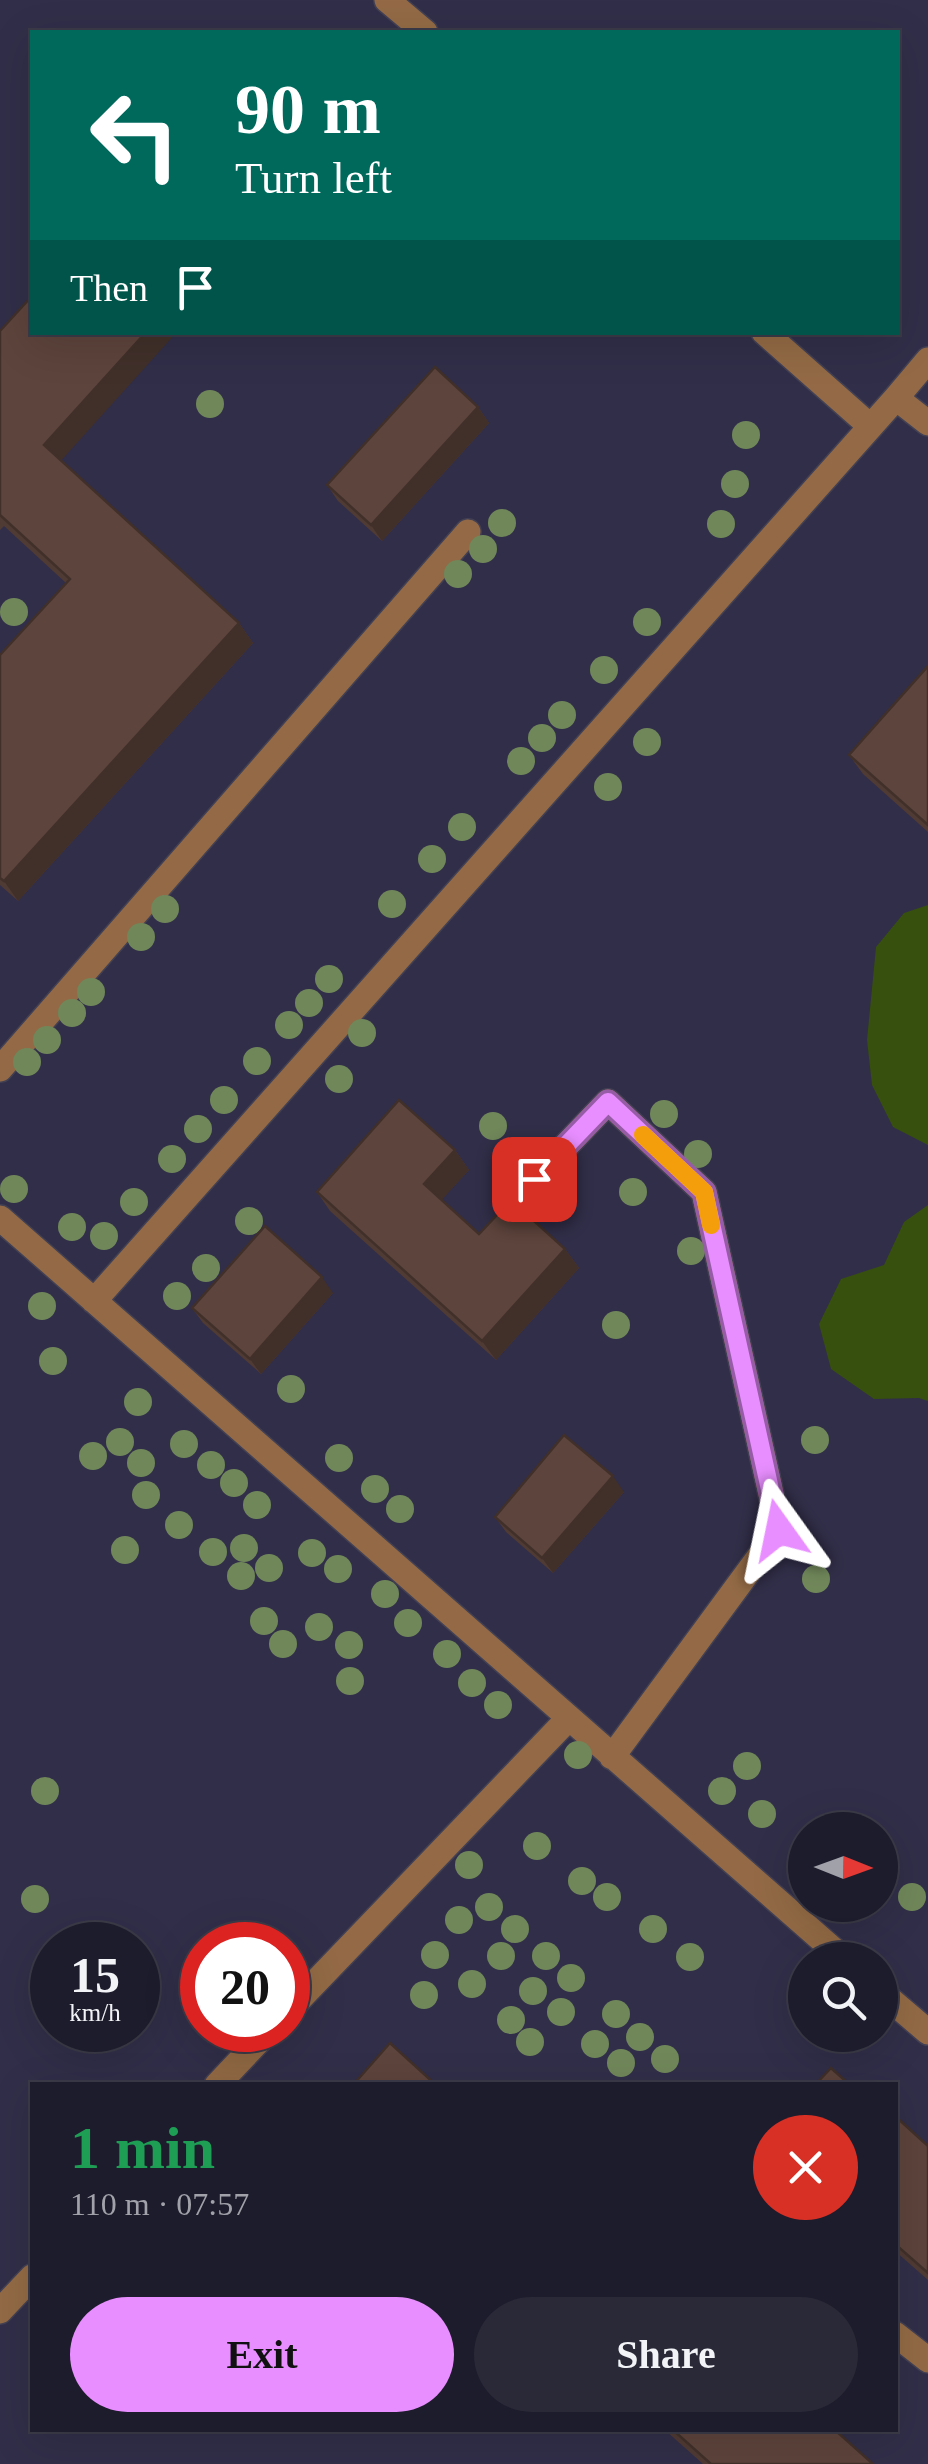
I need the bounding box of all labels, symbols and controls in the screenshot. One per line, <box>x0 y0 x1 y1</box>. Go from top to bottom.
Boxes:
icon: left <box>70 70 200 200</box>
text: 90 m <box>235 71 381 148</box>
text: Turn left <box>235 153 392 203</box>
icon: arrive <box>168 260 223 315</box>
text: Then <box>70 267 148 309</box>
pin <box>492 1137 577 1222</box>
icon: arrive <box>507 1152 562 1207</box>
position arrow <box>727 1478 831 1582</box>
north arrow <box>788 1812 898 1922</box>
map controls <box>788 1812 898 2052</box>
speed limit sign: 20 <box>180 1922 310 2052</box>
button: search <box>788 1942 898 2052</box>
text: 15 <box>70 1947 120 2003</box>
text: km/h <box>69 1999 121 2026</box>
text: 1 min <box>70 2115 215 2181</box>
button: close <box>753 2115 858 2220</box>
text: 110 m · 07:57 <box>70 2186 249 2222</box>
button: Exit <box>70 2297 454 2412</box>
button: Share <box>474 2297 858 2412</box>

